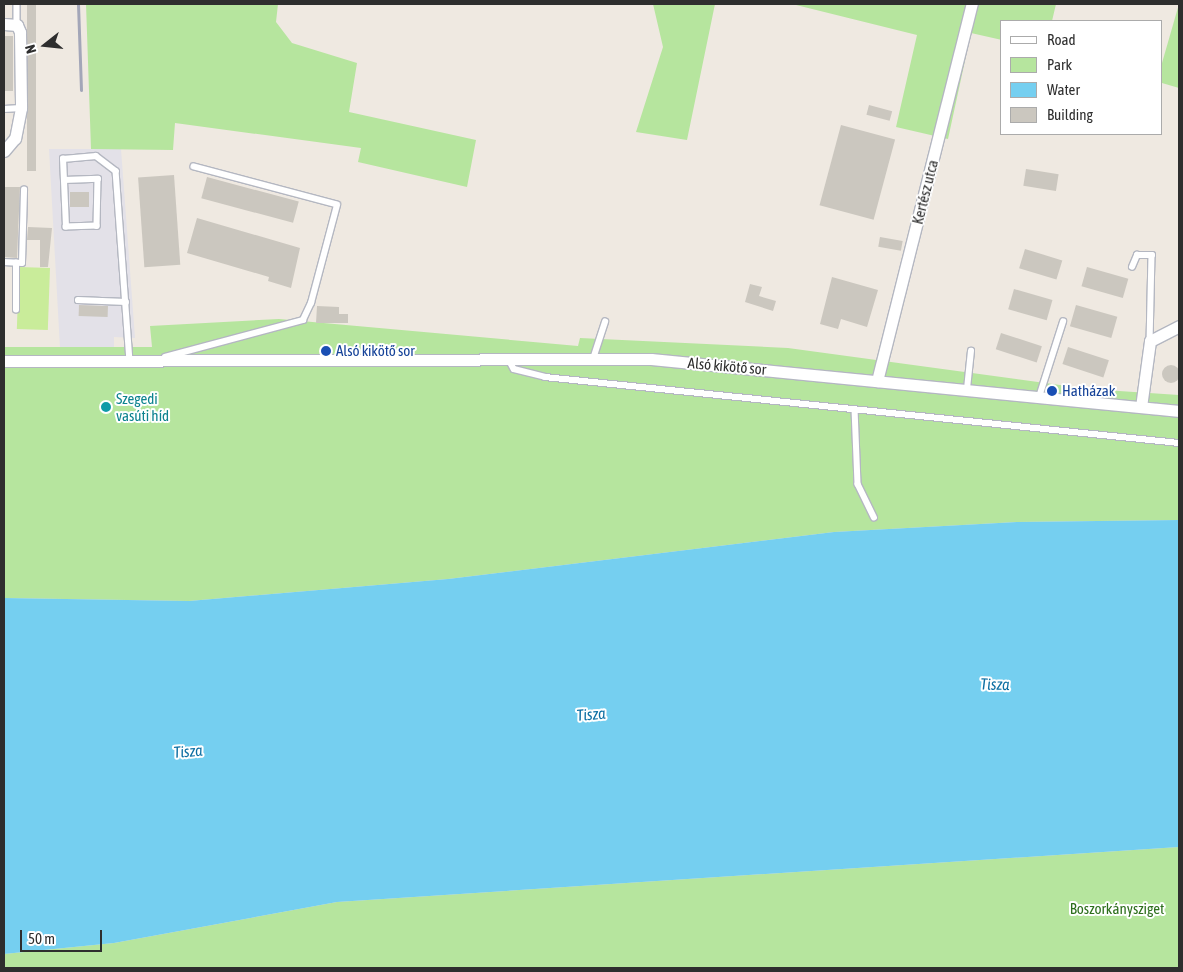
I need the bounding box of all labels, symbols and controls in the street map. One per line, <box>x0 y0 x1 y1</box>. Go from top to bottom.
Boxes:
north arrow <box>20 20 70 70</box>
legend <box>1000 20 1163 135</box>
text: Road <box>1047 31 1076 48</box>
text: N <box>22 43 39 55</box>
text: Park <box>1047 56 1072 73</box>
text: Water <box>1047 81 1080 98</box>
text: Building <box>1047 106 1093 123</box>
street label: Kertész utca <box>908 158 942 226</box>
place label: Alsó kikötő sor <box>336 342 415 360</box>
marker: Alsó kikötő sor <box>320 345 332 357</box>
street label: Alsó kikötő sor <box>687 354 767 378</box>
place label: Hatházak <box>1062 382 1115 400</box>
marker: Hatházak <box>1046 385 1058 397</box>
place label: Szegedi vasúti híd <box>116 389 169 424</box>
marker: Szegedi vasúti híd <box>100 401 112 413</box>
water label: Tisza <box>980 674 1010 694</box>
water label: Tisza <box>576 703 606 725</box>
water label: Tisza <box>173 740 203 762</box>
park label: Boszorkánysziget <box>1070 900 1164 918</box>
scale bar <box>22 920 105 952</box>
text: 50 m <box>28 930 55 947</box>

